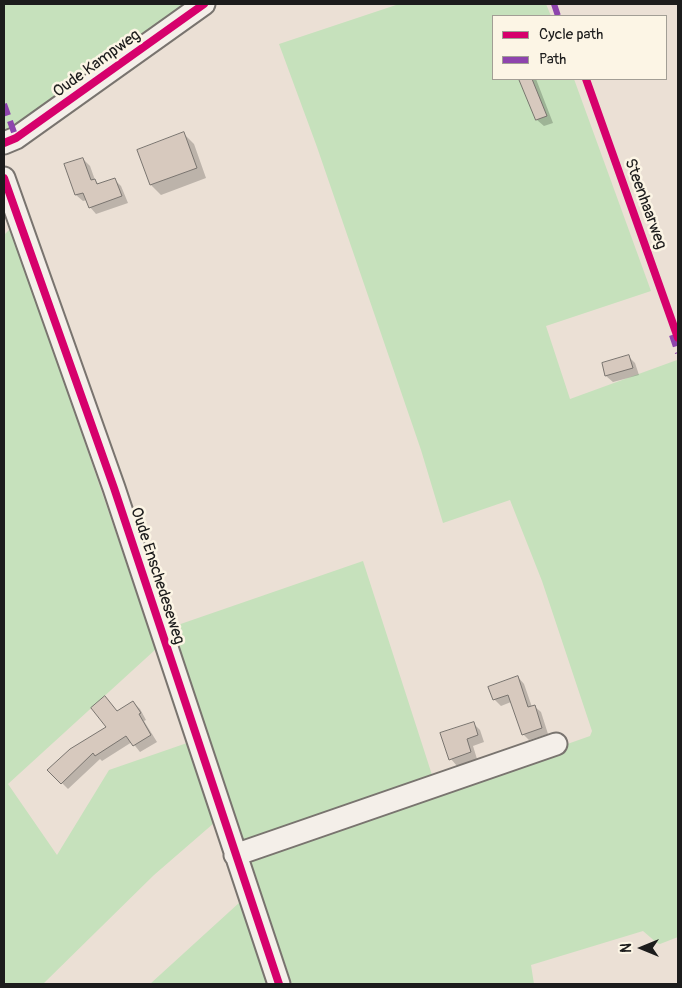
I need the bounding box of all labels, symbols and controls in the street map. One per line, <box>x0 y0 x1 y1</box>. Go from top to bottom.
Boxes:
legend <box>492 15 667 80</box>
text: Cycle path <box>539 25 603 44</box>
street label: Oude Kampweg <box>50 26 144 102</box>
text: Path <box>539 50 566 69</box>
street label: Steenhaarweg <box>620 156 670 252</box>
street label: Oude Enschedeseweg <box>126 505 188 647</box>
north arrow <box>617 923 667 973</box>
text: N <box>618 943 635 953</box>

